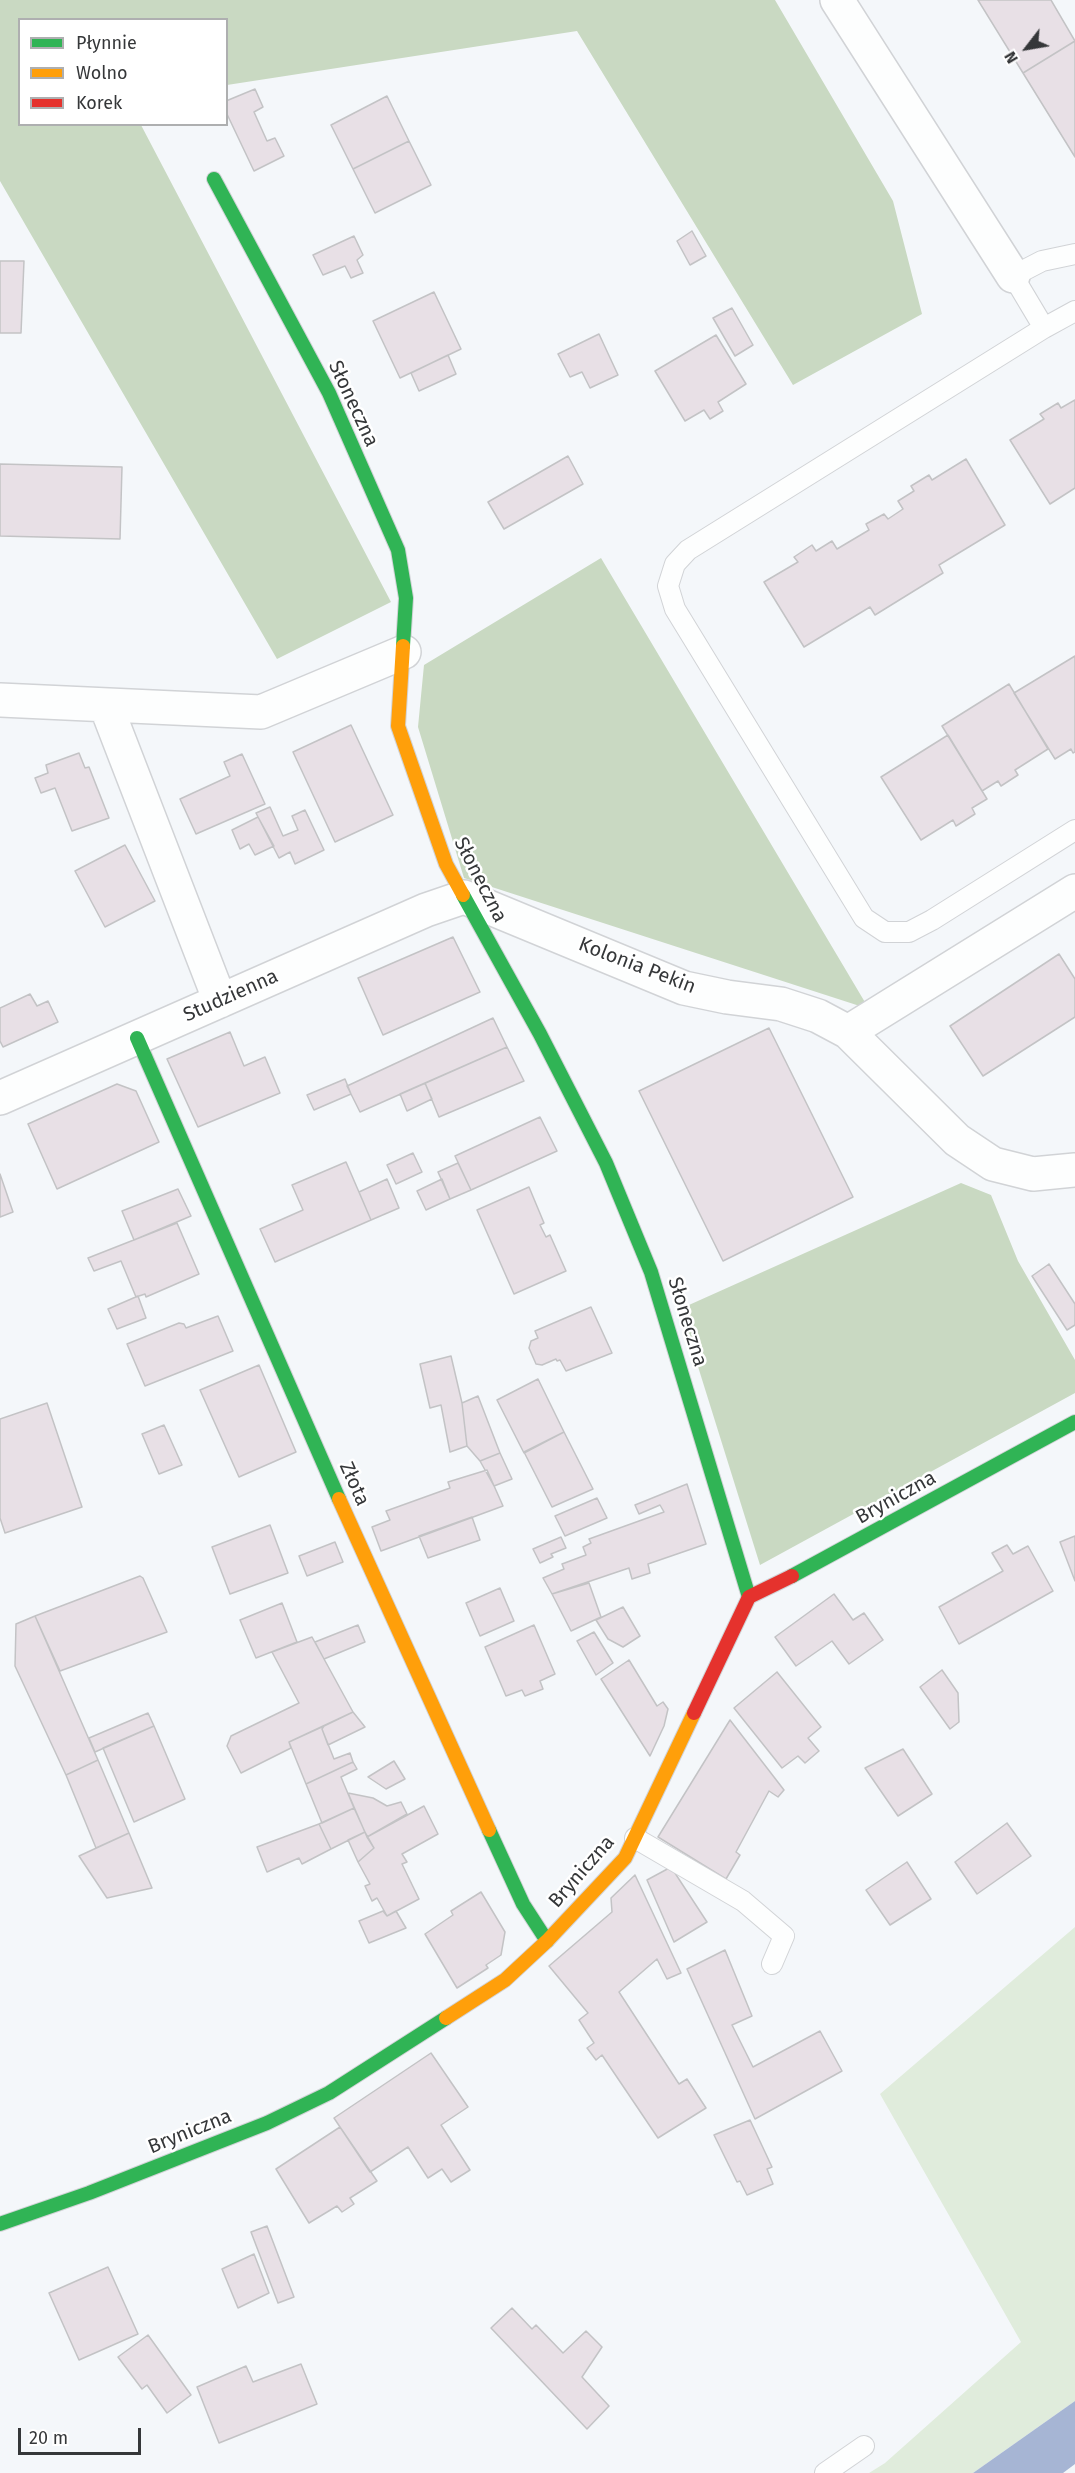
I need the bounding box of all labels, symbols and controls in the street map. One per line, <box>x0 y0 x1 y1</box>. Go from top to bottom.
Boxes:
legend <box>18 18 228 126</box>
north arrow <box>997 18 1057 78</box>
text: Płynnie <box>76 32 137 54</box>
text: N <box>1000 48 1022 67</box>
text: Wolno <box>76 62 128 84</box>
text: Korek <box>76 92 122 114</box>
street label: Słoneczna <box>323 357 383 451</box>
street label: Słoneczna <box>448 834 512 926</box>
street label: Kolonia Pekin <box>575 933 699 999</box>
street label: Studzienna <box>180 964 282 1028</box>
street label: Słoneczna <box>662 1274 712 1370</box>
street label: Złota <box>334 1458 374 1510</box>
street label: Bryniczna <box>852 1466 940 1530</box>
street label: Bryniczna <box>544 1831 620 1913</box>
street label: Bryniczna <box>145 2104 235 2160</box>
scale bar <box>21 2416 144 2454</box>
text: 20 m <box>29 2427 68 2449</box>

